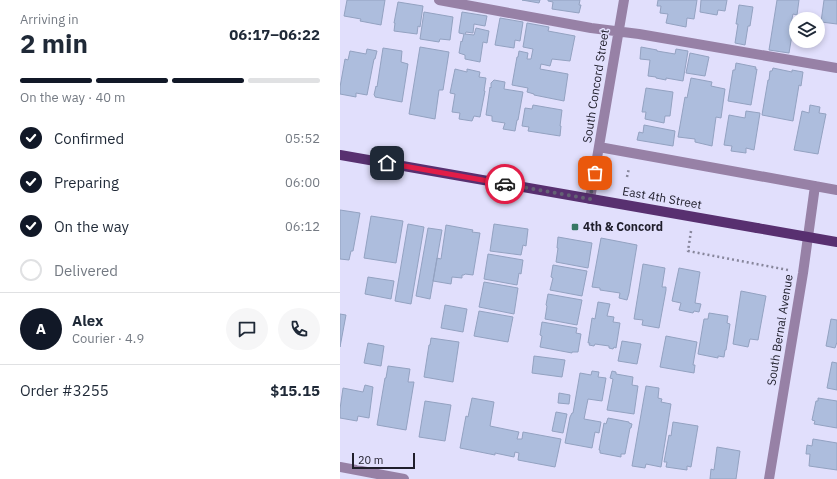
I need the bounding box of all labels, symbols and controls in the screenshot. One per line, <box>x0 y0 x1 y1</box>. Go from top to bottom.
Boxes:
text: Arriving in <box>20 11 79 28</box>
map controls <box>789 12 825 48</box>
button: layers <box>789 12 825 48</box>
text: 06:17–06:22 <box>229 25 320 44</box>
text: 2 min <box>20 26 88 60</box>
street label: South Concord Street <box>579 28 612 144</box>
text: On the way · 40 m <box>20 89 125 106</box>
icon: check <box>20 127 42 149</box>
text: Confirmed <box>54 129 124 148</box>
text: 05:52 <box>285 130 320 147</box>
pin <box>370 146 404 180</box>
icon: home <box>376 152 398 174</box>
pin <box>578 156 612 190</box>
icon: bag <box>584 162 606 184</box>
courier <box>485 164 525 204</box>
icon: check <box>20 171 42 193</box>
text: Preparing <box>54 173 119 192</box>
icon: car <box>494 173 516 195</box>
text: 06:00 <box>285 174 320 191</box>
street label: East 4th Street <box>621 183 703 212</box>
icon: check <box>20 215 42 237</box>
text: On the way <box>54 217 129 236</box>
text: 06:12 <box>285 218 320 235</box>
place label: 4th & Concord <box>583 219 663 234</box>
marker: 4th & Concord <box>570 222 580 232</box>
text: Delivered <box>54 261 118 280</box>
street label: South Bernal Avenue <box>763 273 796 387</box>
button: chat <box>226 308 268 350</box>
button: phone <box>278 308 320 350</box>
text: Alex <box>72 311 103 330</box>
text: A <box>36 319 46 338</box>
text: Courier · 4.9 <box>72 330 144 347</box>
text: Order #3255 <box>20 381 109 400</box>
text: $15.15 <box>270 381 320 400</box>
scale bar <box>352 451 415 470</box>
text: 20 m <box>358 453 383 467</box>

